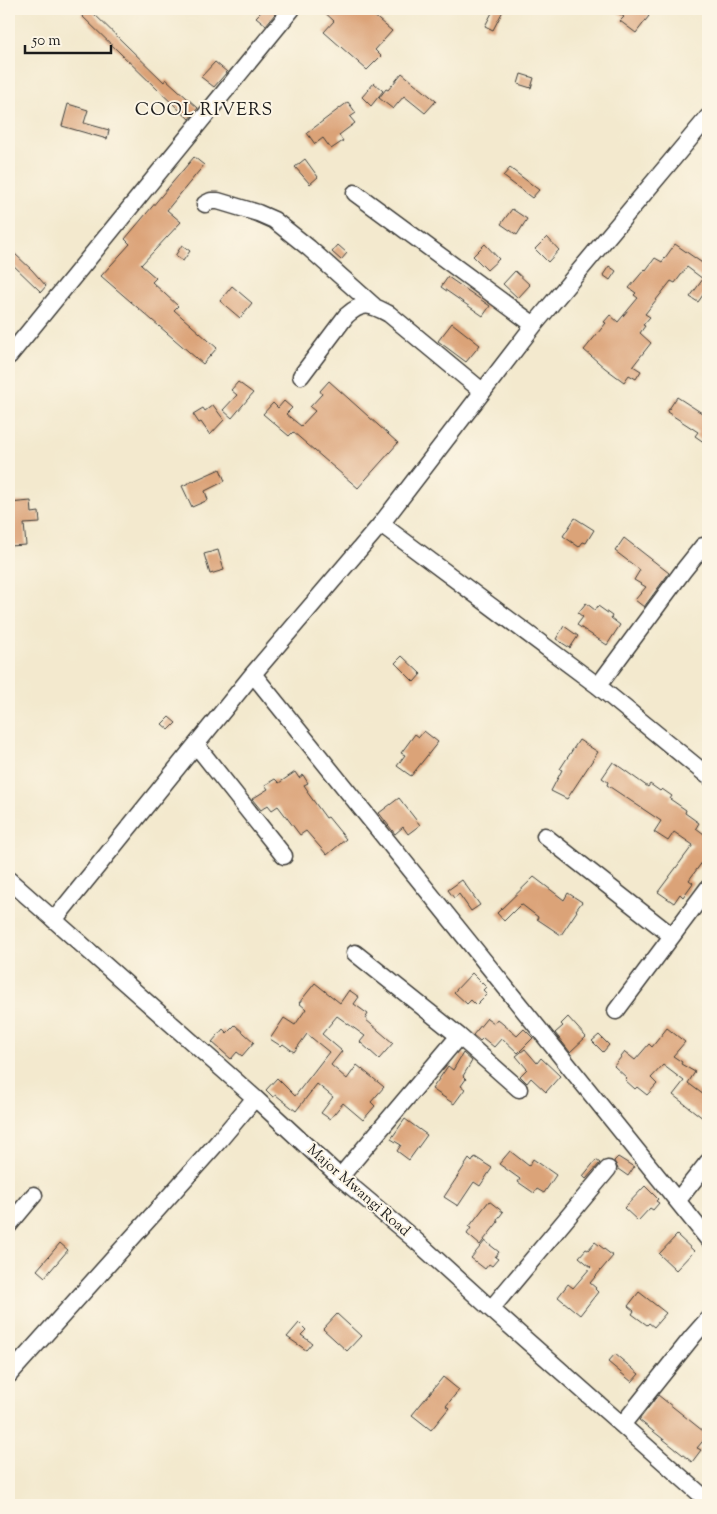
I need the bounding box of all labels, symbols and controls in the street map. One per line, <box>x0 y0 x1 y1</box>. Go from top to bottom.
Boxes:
scale bar <box>25 22 111 54</box>
text: 50 m <box>31 31 61 52</box>
district label: COOL RIVERS <box>135 98 273 124</box>
street label: Major Mwangi Road <box>302 1140 415 1242</box>

